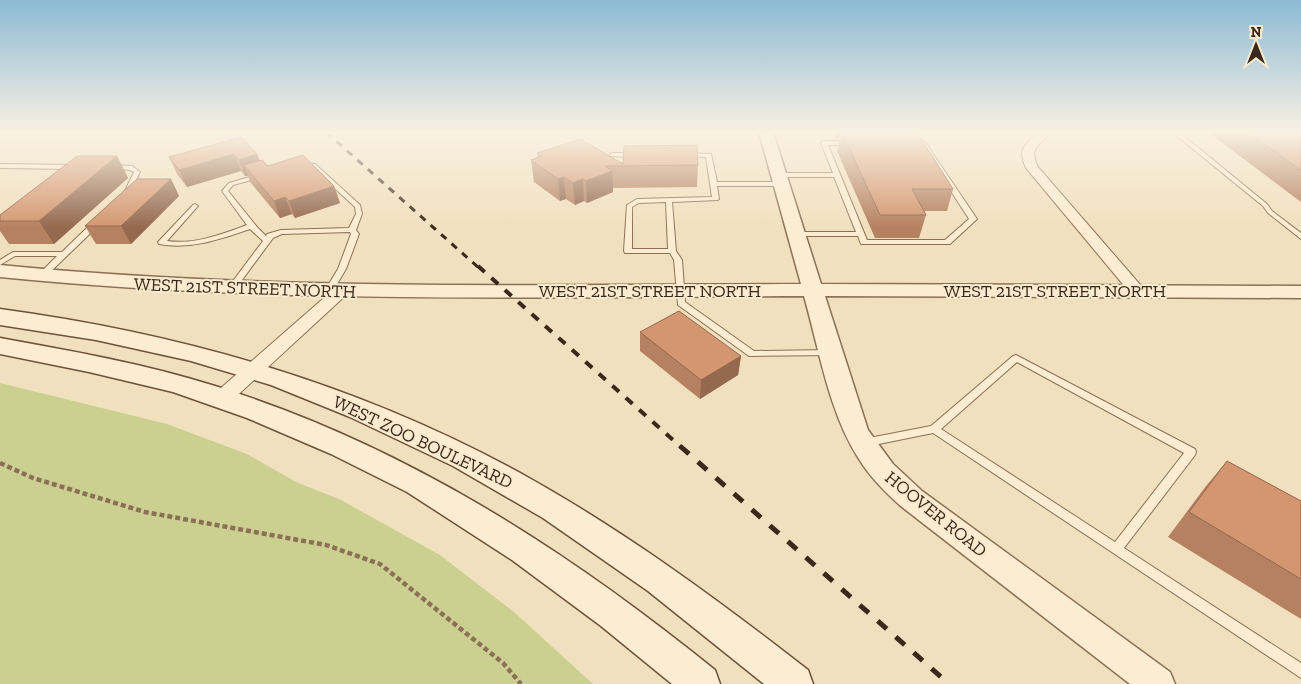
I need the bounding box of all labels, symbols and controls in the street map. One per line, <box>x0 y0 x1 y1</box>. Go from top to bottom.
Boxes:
north arrow <box>1231 20 1281 70</box>
text: N <box>1251 24 1262 41</box>
street label: WEST 21ST STREET NORTH <box>134 273 356 303</box>
street label: WEST 21ST STREET NORTH <box>539 280 761 302</box>
street label: WEST 21ST STREET NORTH <box>944 280 1166 302</box>
street label: WEST ZOO BOULEVARD <box>330 391 516 493</box>
street label: HOOVER ROAD <box>881 466 991 562</box>

